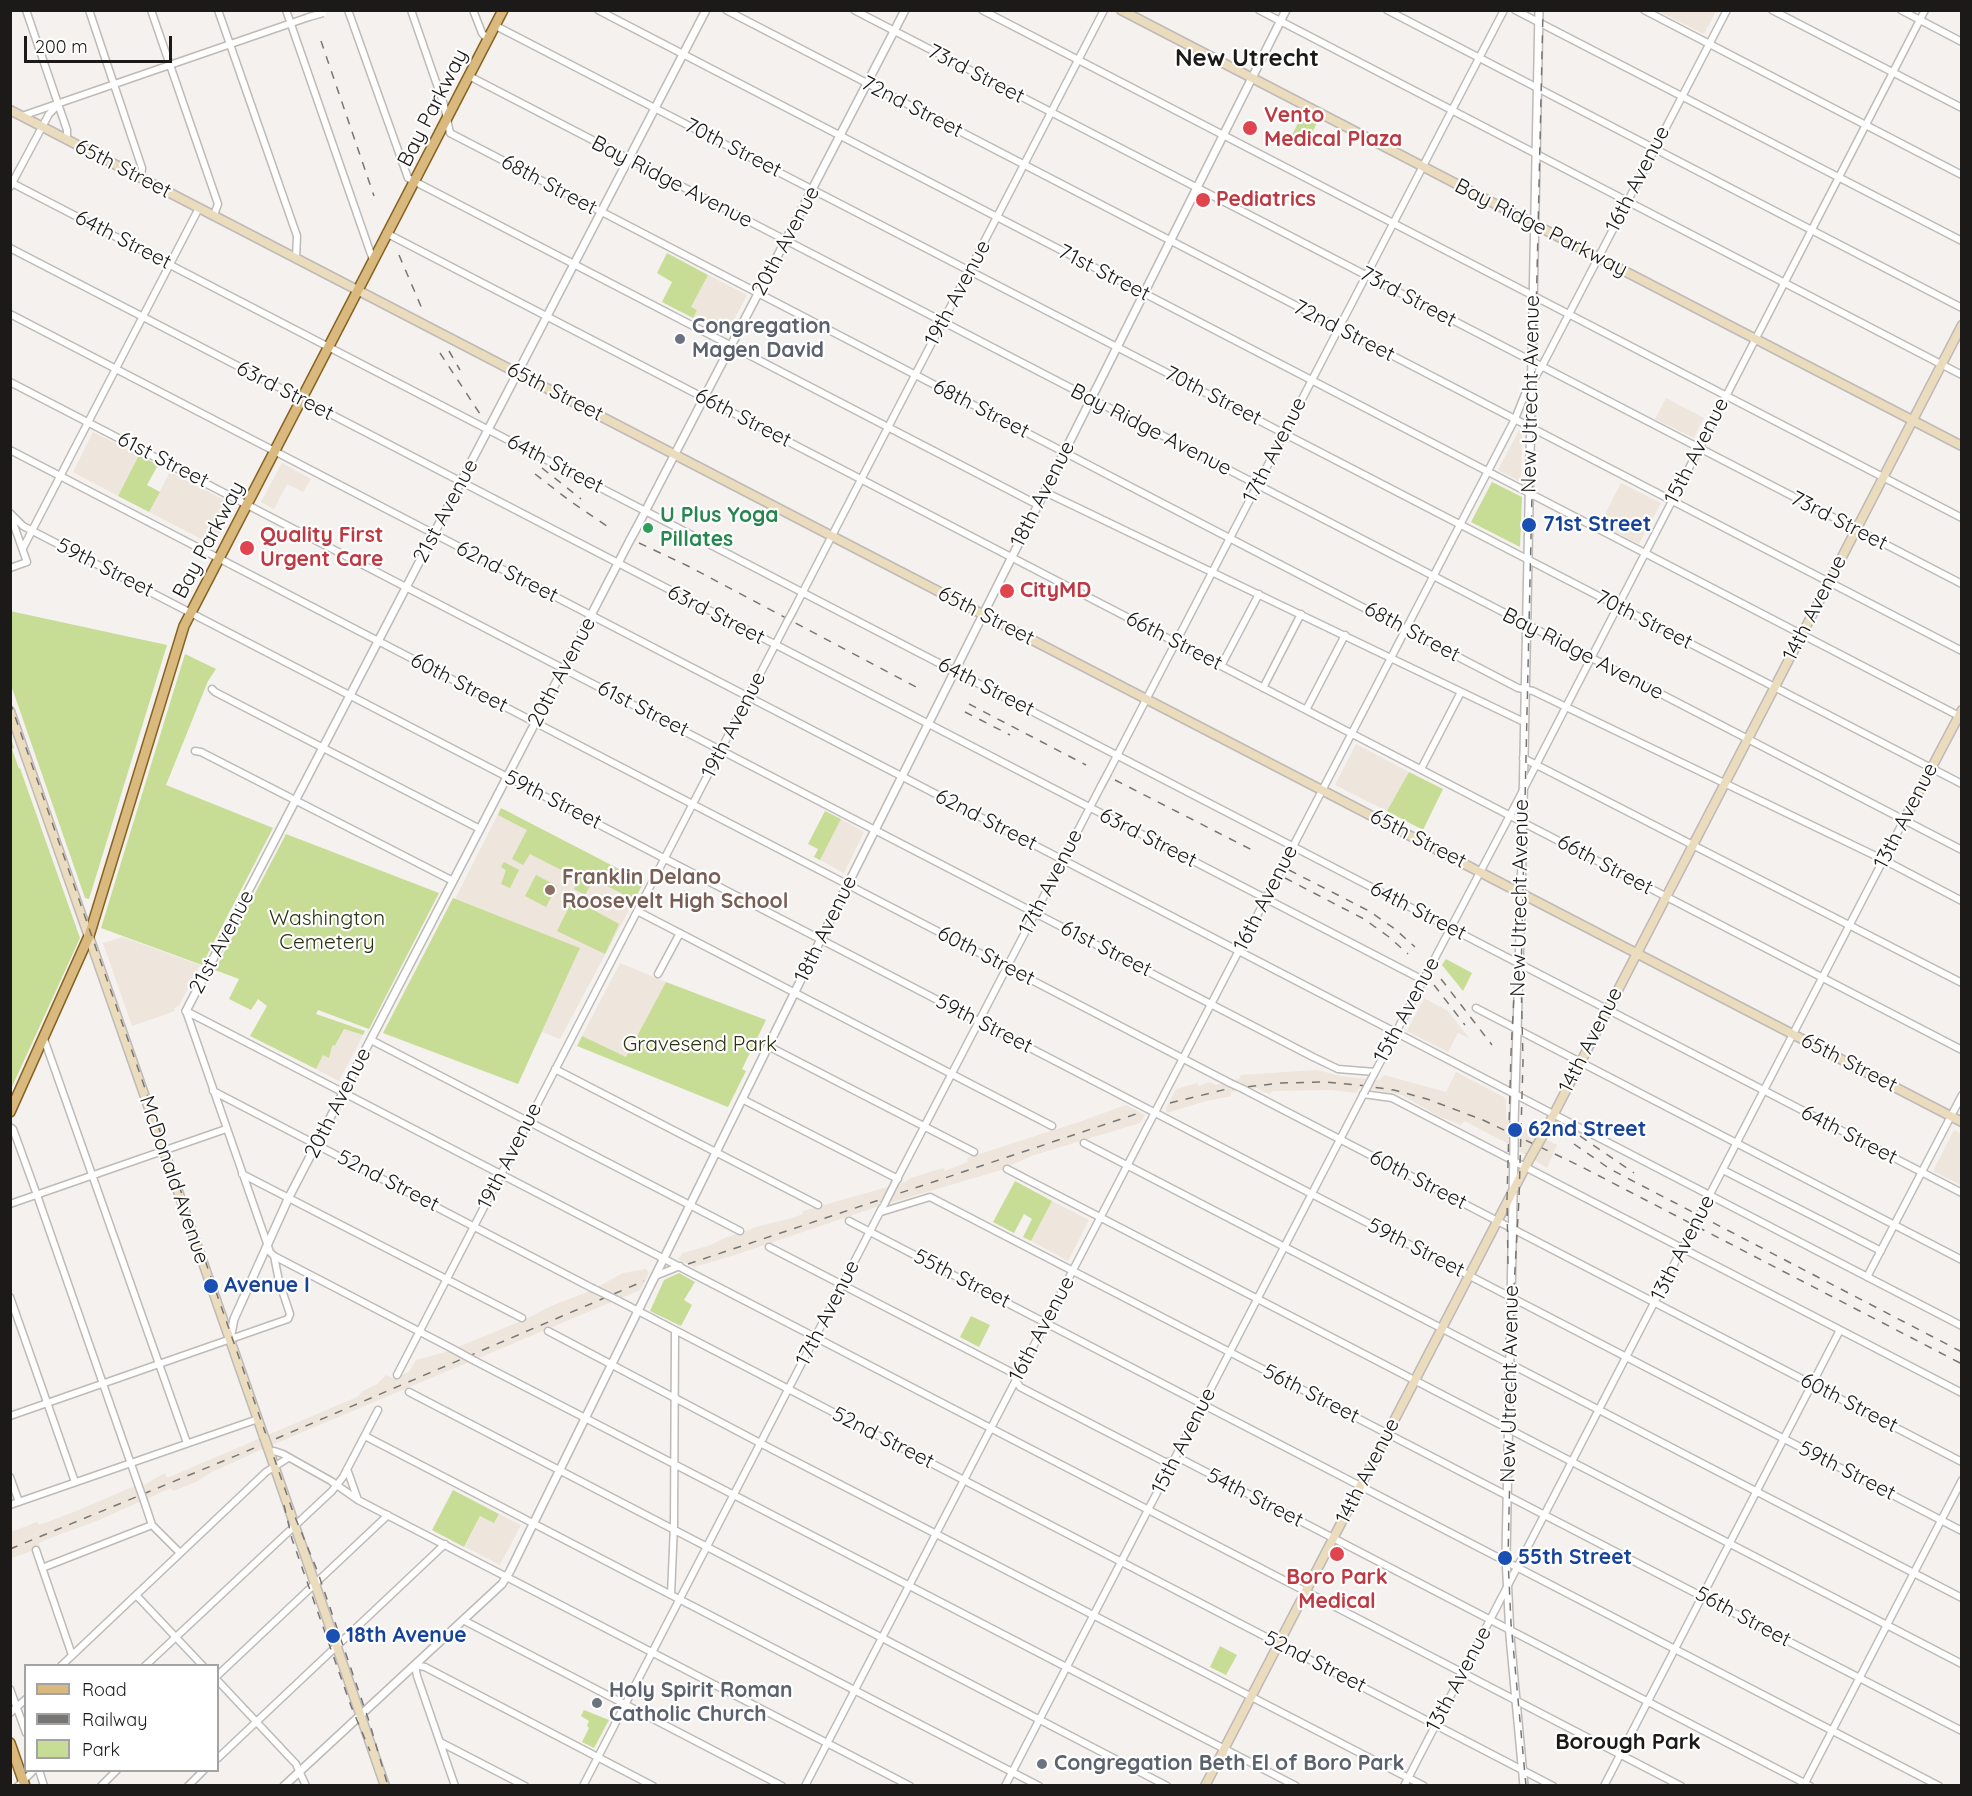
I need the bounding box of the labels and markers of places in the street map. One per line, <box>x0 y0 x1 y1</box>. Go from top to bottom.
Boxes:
place label: Vento Medical Plaza <box>1264 103 1402 153</box>
marker: Vento Medical Plaza <box>1241 119 1259 137</box>
place label: Pediatrics <box>1216 187 1316 213</box>
marker: Pediatrics <box>1194 191 1212 209</box>
place label: Congregation Magen David <box>692 314 831 364</box>
marker: Congregation Magen David <box>673 332 687 346</box>
place label: U Plus Yoga Pillates <box>660 503 778 553</box>
place label: 71st Street <box>1543 512 1651 538</box>
marker: 71st Street <box>1520 516 1538 534</box>
marker: U Plus Yoga Pillates <box>641 521 655 535</box>
place label: Quality First Urgent Care <box>260 523 383 573</box>
marker: Quality First Urgent Care <box>238 539 256 557</box>
place label: CityMD <box>1020 578 1091 604</box>
marker: CityMD <box>998 582 1016 600</box>
place label: Franklin Delano Roosevelt High School <box>562 865 788 915</box>
marker: Franklin Delano Roosevelt High School <box>543 883 557 897</box>
place label: 62nd Street <box>1528 1117 1646 1143</box>
marker: 62nd Street <box>1506 1121 1524 1139</box>
place label: Avenue I <box>224 1273 310 1299</box>
marker: Avenue I <box>202 1277 220 1295</box>
marker: Boro Park Medical <box>1328 1545 1346 1563</box>
place label: 55th Street <box>1518 1545 1632 1571</box>
marker: 55th Street <box>1496 1549 1514 1567</box>
place label: Boro Park Medical <box>1286 1565 1388 1615</box>
place label: 18th Avenue <box>346 1623 467 1649</box>
marker: 18th Avenue <box>324 1627 342 1645</box>
place label: Holy Spirit Roman Catholic Church <box>609 1678 792 1728</box>
marker: Holy Spirit Roman Catholic Church <box>590 1696 604 1710</box>
place label: Congregation Beth El of Boro Park <box>1054 1751 1405 1777</box>
marker: Congregation Beth El of Boro Park <box>1035 1757 1049 1771</box>

